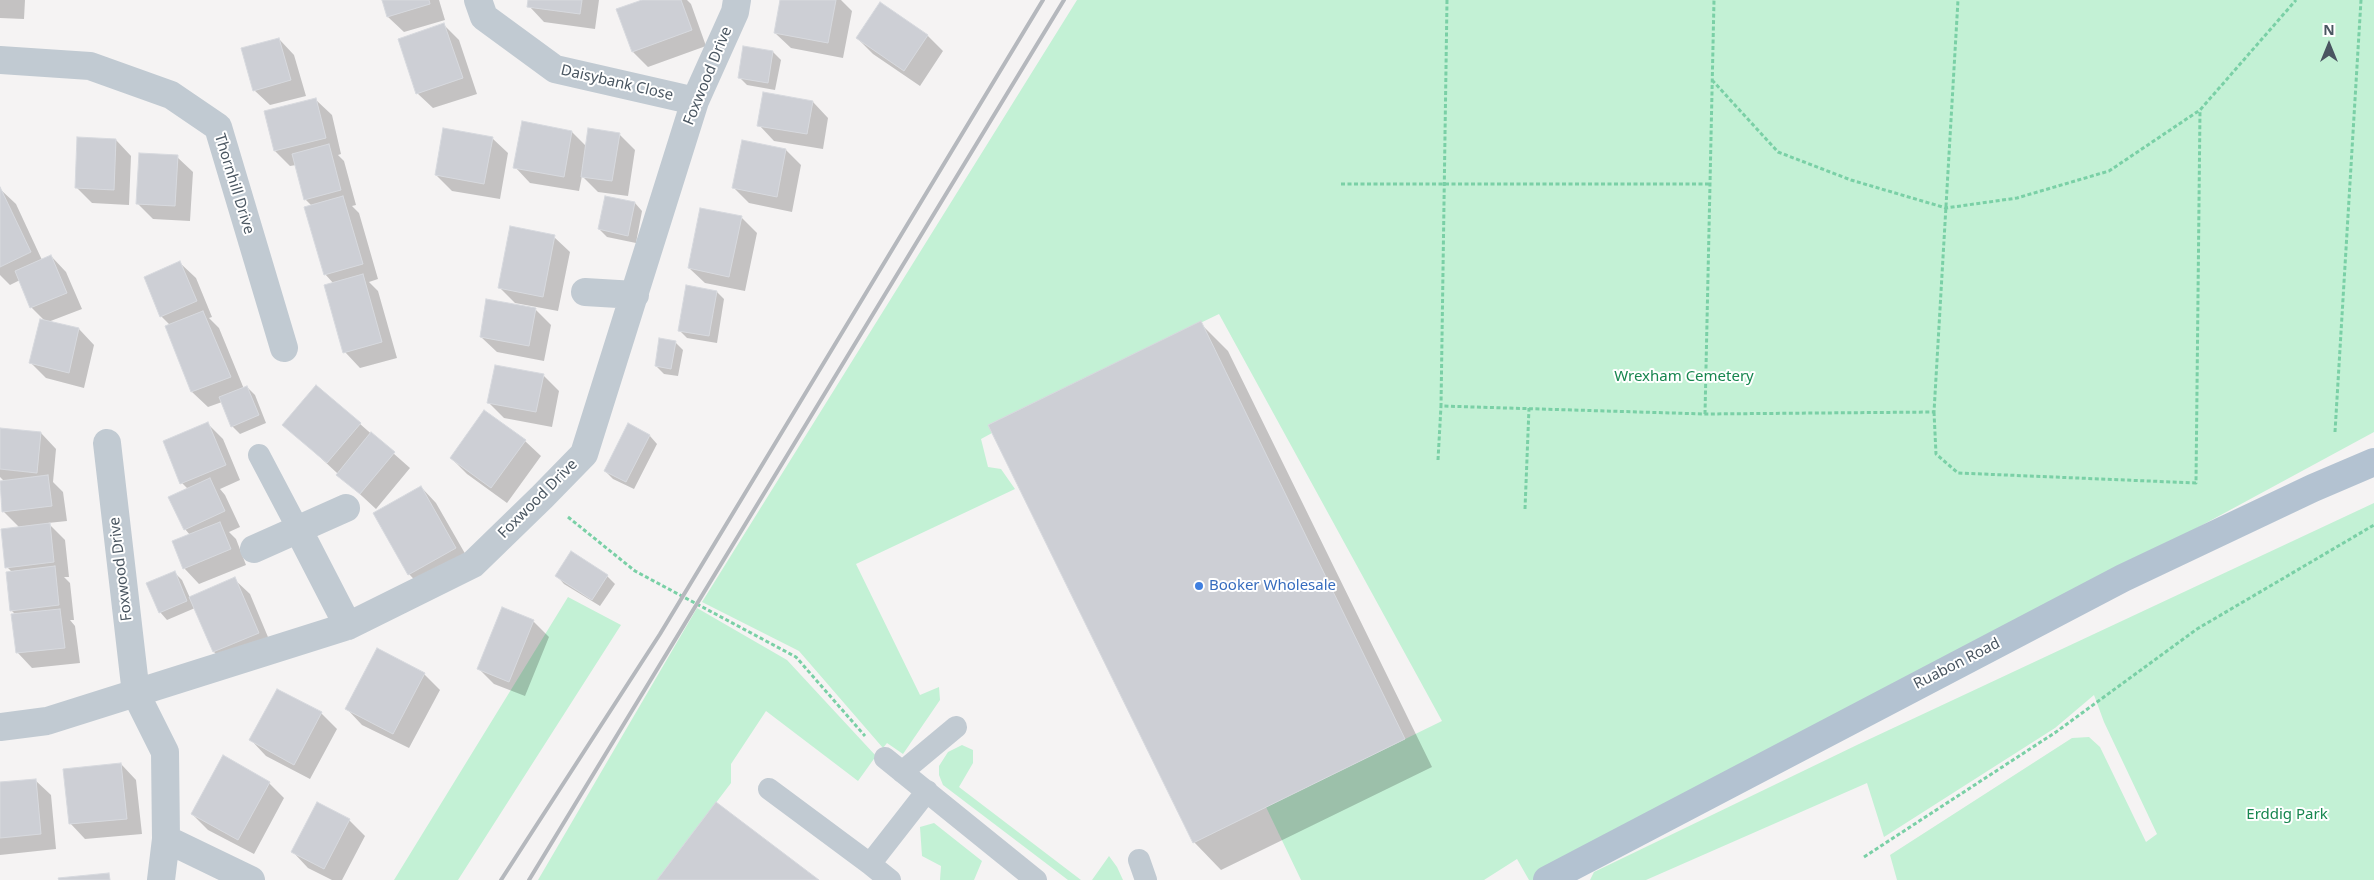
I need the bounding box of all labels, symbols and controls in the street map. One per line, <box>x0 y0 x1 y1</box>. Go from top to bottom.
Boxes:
north arrow <box>2304 20 2354 70</box>
text: N <box>2323 20 2335 39</box>
street label: Foxwood Drive <box>680 24 736 128</box>
street label: Daisybank Close <box>559 61 675 105</box>
street label: Thornhill Drive <box>210 132 258 236</box>
park label: Wrexham Cemetery <box>1614 368 1754 386</box>
street label: Foxwood Drive <box>495 456 581 542</box>
street label: Foxwood Drive <box>106 516 136 622</box>
place label: Booker Wholesale <box>1209 577 1336 595</box>
marker: Booker Wholesale <box>1193 580 1205 592</box>
street label: Ruabon Road <box>1911 635 2003 693</box>
park label: Erddig Park <box>2246 806 2328 824</box>

